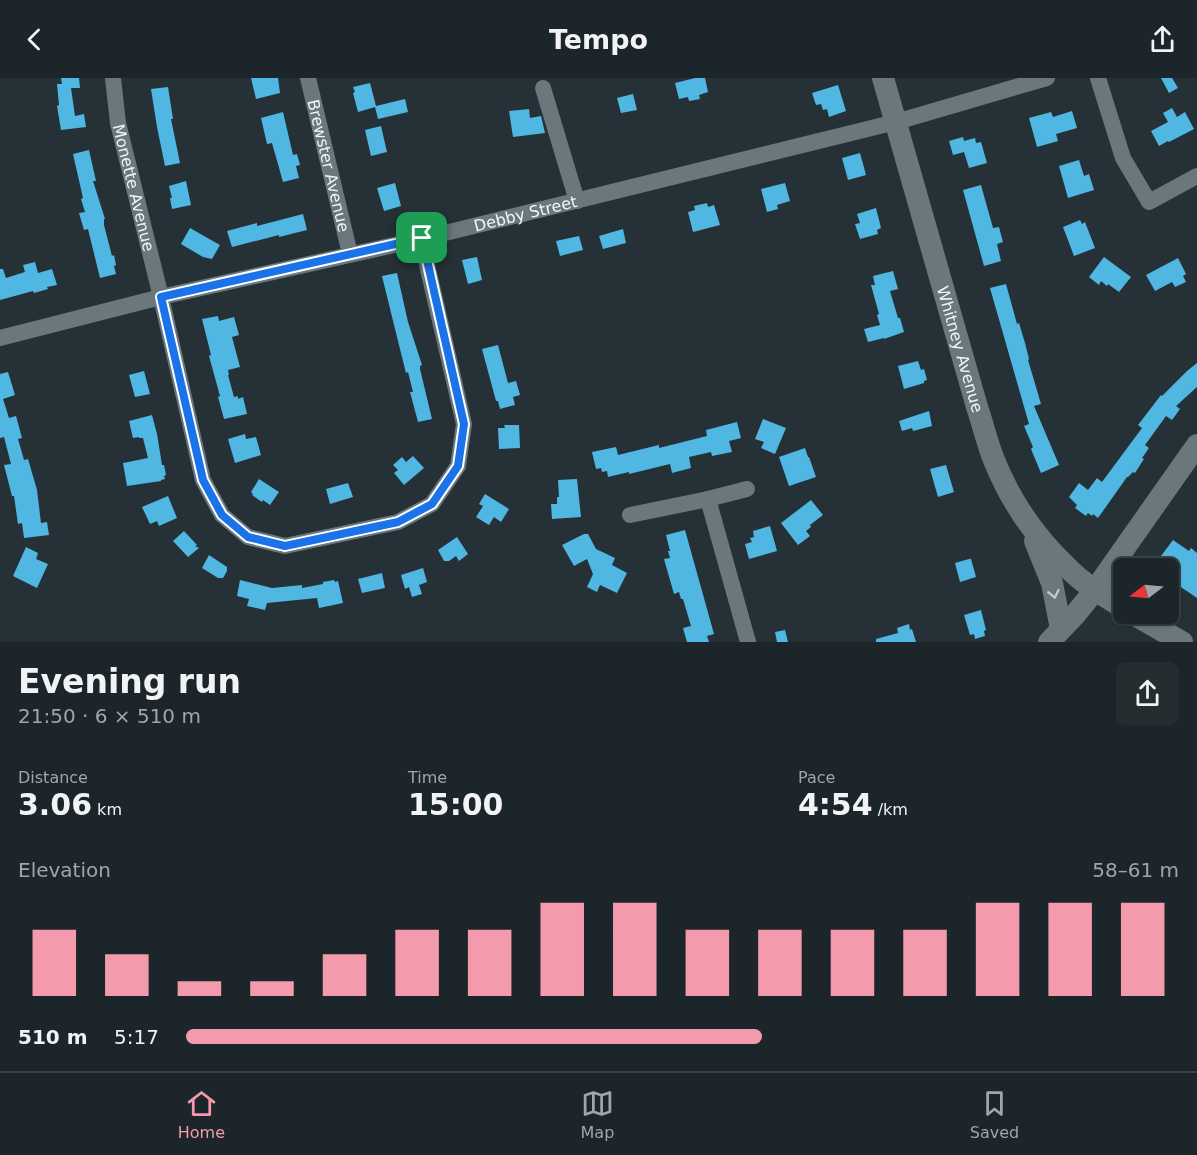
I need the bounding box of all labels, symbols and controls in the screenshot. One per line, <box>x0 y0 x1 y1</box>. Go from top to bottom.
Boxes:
icon: back <box>18 23 51 56</box>
icon: share <box>1146 23 1179 56</box>
text: Tempo <box>549 24 648 55</box>
street label: Brewster Avenue <box>303 97 353 234</box>
street label: Monette Avenue <box>109 122 158 254</box>
street label: Debby Street <box>472 192 579 236</box>
pin <box>396 212 447 263</box>
icon: arrive <box>405 221 438 254</box>
street label: Whitney Avenue <box>933 284 987 415</box>
north arrow <box>1113 558 1179 624</box>
map controls <box>1113 558 1179 624</box>
one-way arrow <box>1047 588 1060 598</box>
text: Evening run <box>18 662 241 701</box>
button: share <box>1116 662 1179 725</box>
text: 21:50 · 6 × 510 m <box>18 704 201 728</box>
text: Distance <box>18 768 88 787</box>
text: Time <box>408 768 447 787</box>
text: Pace <box>798 768 835 787</box>
text: 3.06 <box>18 787 92 822</box>
text: 15:00 <box>408 787 504 822</box>
text: 4:54 <box>798 787 873 822</box>
text: km <box>92 800 122 819</box>
text: /km <box>873 800 908 819</box>
text: Elevation <box>18 858 111 882</box>
text: 58–61 m <box>1092 858 1179 882</box>
text: 510 m <box>18 1025 88 1049</box>
text: 5:17 <box>114 1025 159 1049</box>
tab: Home <box>178 1087 225 1142</box>
tab: Map <box>581 1087 614 1142</box>
tab: Saved <box>970 1087 1019 1142</box>

